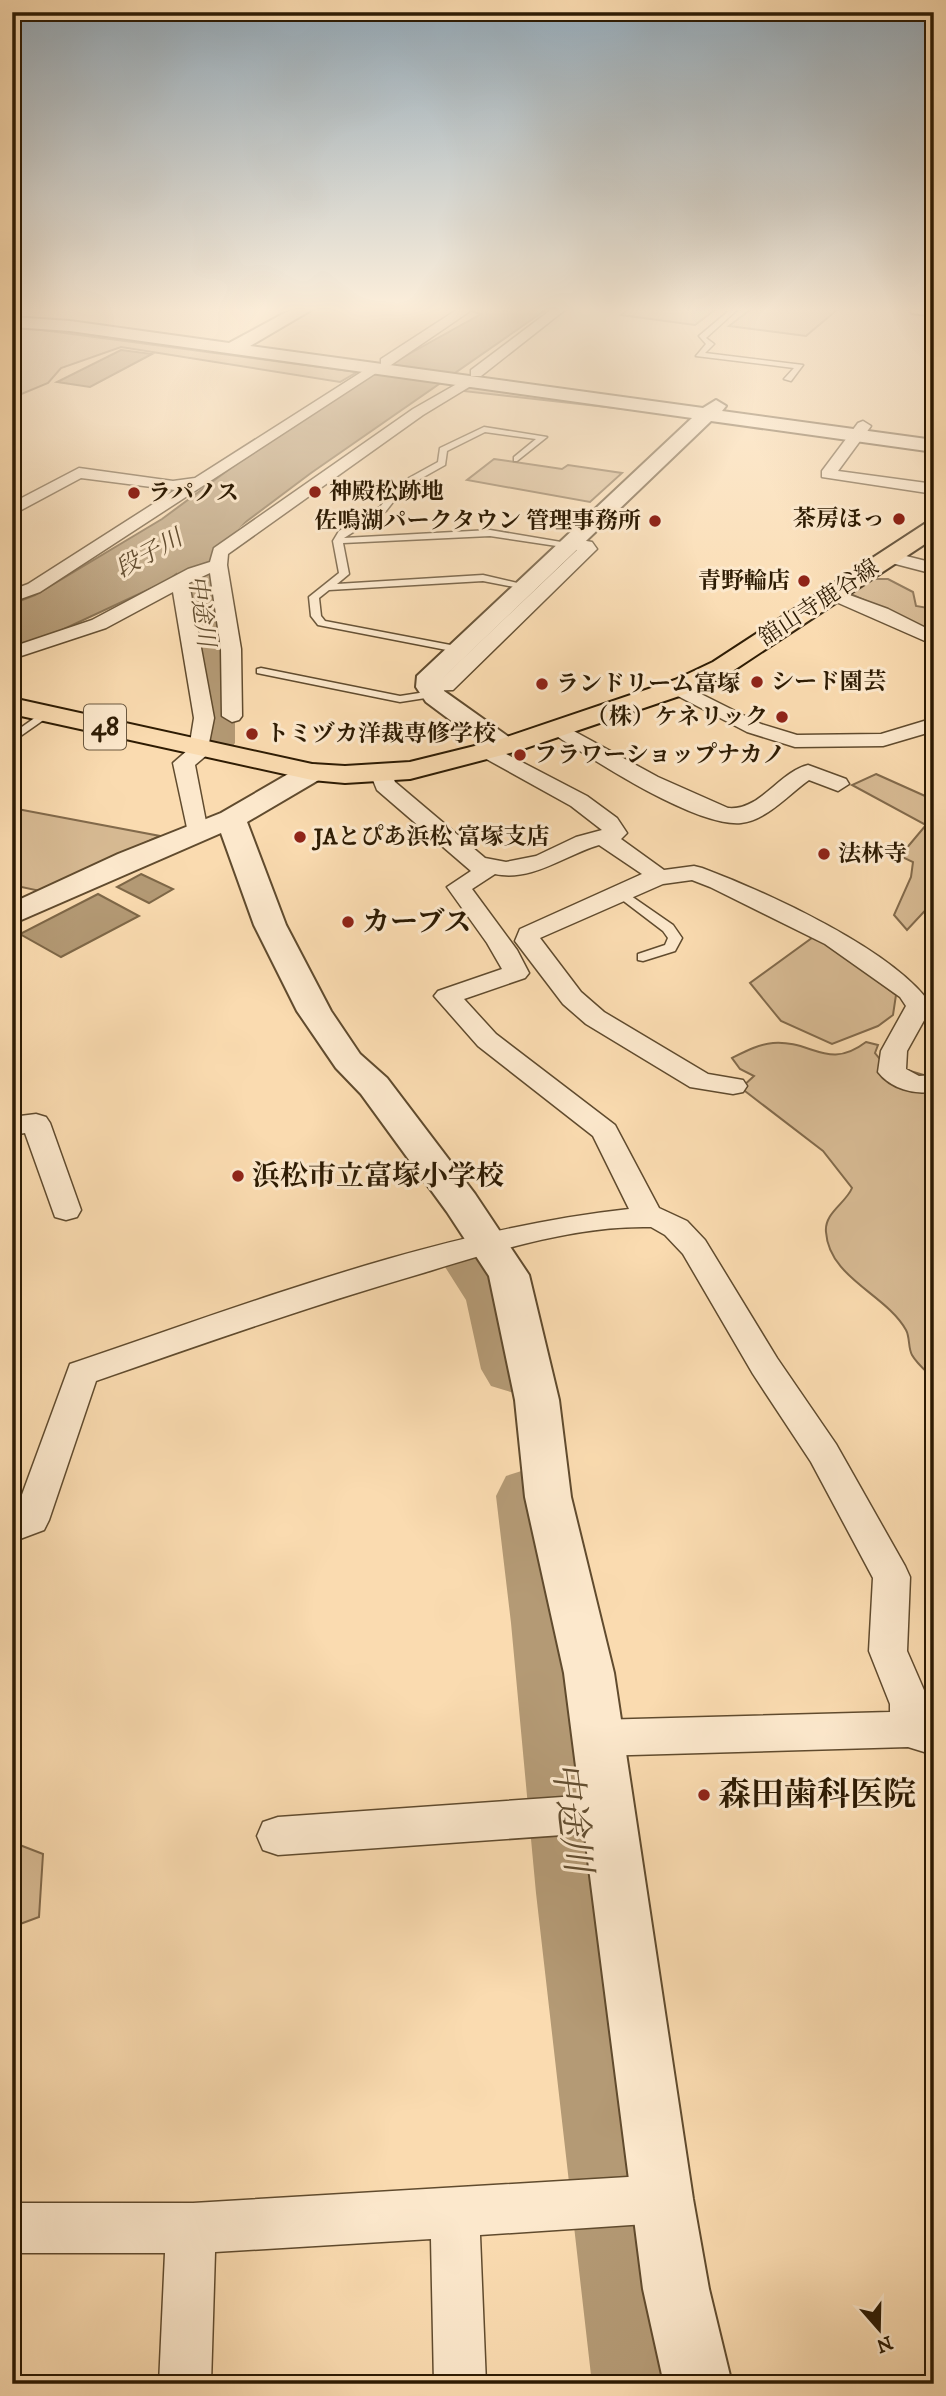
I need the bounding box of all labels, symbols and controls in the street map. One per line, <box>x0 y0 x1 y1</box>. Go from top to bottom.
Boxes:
place label: 神殿松跡地 <box>329 478 444 507</box>
place label: ラパノス <box>148 479 239 508</box>
marker: 神殿松跡地 <box>307 484 323 500</box>
marker: ラパノス <box>126 485 142 501</box>
place label: 茶房ほっ <box>793 505 885 534</box>
place label: 佐鳴湖パークタウン 管理事務所 <box>315 507 641 536</box>
marker: 茶房ほっ <box>891 511 907 527</box>
marker: 佐鳴湖パークタウン 管理事務所 <box>647 513 663 529</box>
water label: 段子川 <box>110 522 190 585</box>
street label: 舘山寺鹿谷線 <box>753 553 885 653</box>
place label: 青野輪店 <box>698 567 790 596</box>
water label: 中途川 <box>181 573 221 652</box>
marker: 青野輪店 <box>796 573 812 589</box>
place label: シード園芸 <box>771 668 886 697</box>
place label: ランドリーム富塚 <box>556 670 740 699</box>
marker: シード園芸 <box>749 674 765 690</box>
marker: ランドリーム富塚 <box>534 676 550 692</box>
place label: （株）ケネリック <box>586 703 768 732</box>
road number: 48 <box>84 705 126 750</box>
marker: （株）ケネリック <box>774 709 790 725</box>
place label: トミヅカ洋裁専修学校 <box>266 720 496 749</box>
marker: トミヅカ洋裁専修学校 <box>244 726 260 742</box>
place label: フラワーショップナカノ <box>534 741 786 770</box>
marker: フラワーショップナカノ <box>512 747 528 763</box>
place label: JAとぴあ浜松 富塚支店 <box>311 823 549 852</box>
marker: JAとぴあ浜松 富塚支店 <box>292 829 308 845</box>
place label: 法林寺 <box>838 840 907 869</box>
marker: 法林寺 <box>816 846 832 862</box>
place label: カーブス <box>362 905 471 940</box>
marker: カーブス <box>340 914 356 930</box>
place label: 浜松市立富塚小学校 <box>252 1159 504 1194</box>
marker: 浜松市立富塚小学校 <box>230 1168 246 1184</box>
water label: 中途川 <box>541 1759 602 1879</box>
place label: 森田歯科医院 <box>718 1775 916 1816</box>
marker: 森田歯科医院 <box>696 1787 712 1803</box>
north arrow <box>844 2294 914 2364</box>
text: N <box>873 2330 896 2357</box>

